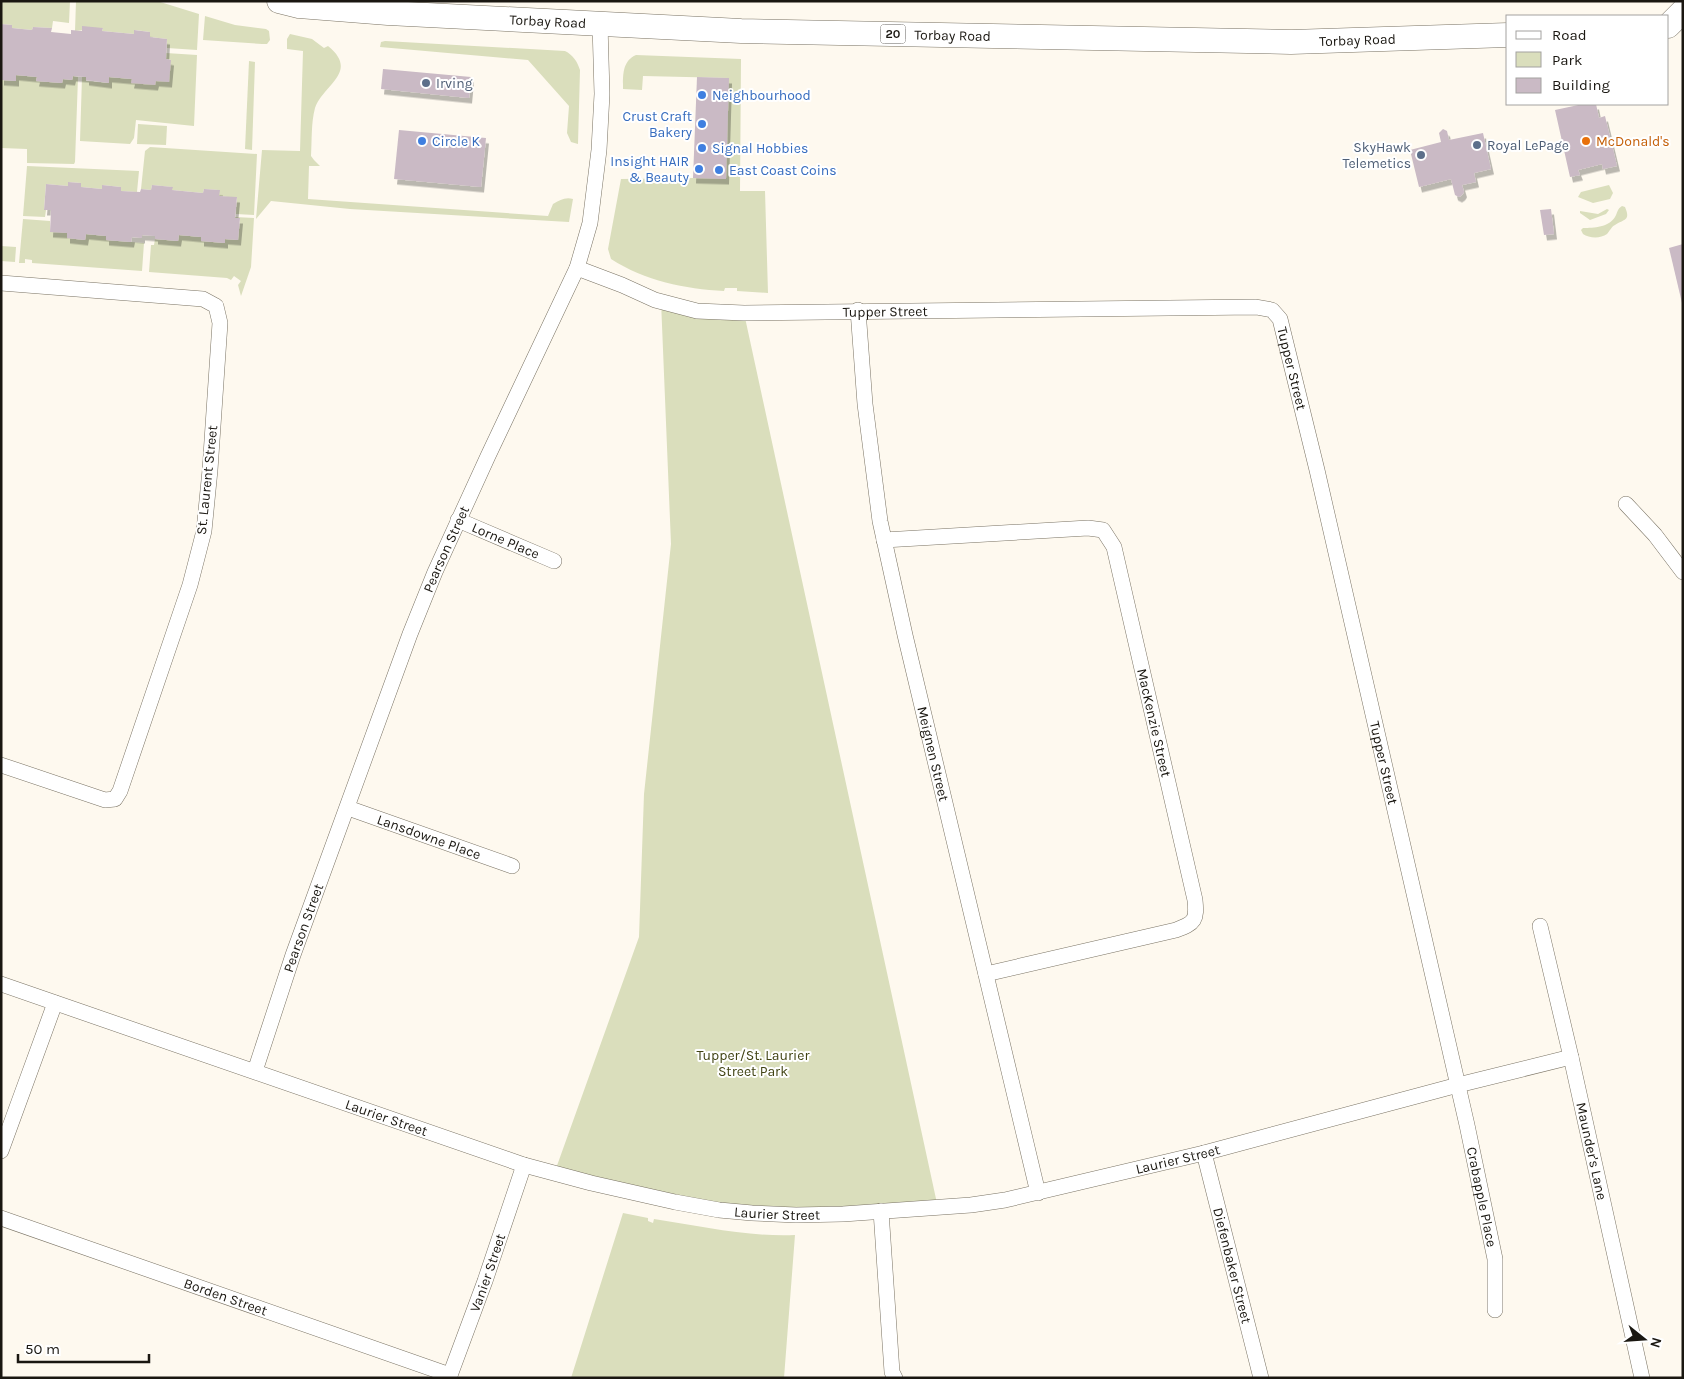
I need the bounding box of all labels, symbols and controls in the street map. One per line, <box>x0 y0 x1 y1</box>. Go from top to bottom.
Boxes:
street label: Torbay Road <box>509 11 587 32</box>
legend <box>1506 15 1669 105</box>
road number: 20 <box>880 24 906 44</box>
street label: Torbay Road <box>914 26 991 44</box>
text: Road <box>1552 26 1587 44</box>
street label: Torbay Road <box>1319 30 1396 50</box>
text: Park <box>1552 51 1582 69</box>
place label: Irving <box>436 75 473 92</box>
text: Building <box>1552 76 1610 94</box>
marker: Irving <box>420 77 432 89</box>
place label: Neighbourhood <box>712 87 811 104</box>
marker: Neighbourhood <box>696 89 708 101</box>
place label: Crust Craft Bakery <box>623 108 692 141</box>
marker: Crust Craft Bakery <box>696 118 708 130</box>
place label: Circle K <box>432 133 480 150</box>
place label: McDonald's <box>1596 133 1670 150</box>
marker: Circle K <box>416 135 428 147</box>
marker: McDonald's <box>1580 135 1592 147</box>
place label: Royal LePage <box>1487 137 1569 154</box>
place label: SkyHawk Telemetics <box>1342 139 1411 172</box>
marker: Royal LePage <box>1471 139 1483 151</box>
place label: Signal Hobbies <box>712 140 808 157</box>
marker: Signal Hobbies <box>696 142 708 154</box>
marker: SkyHawk Telemetics <box>1415 149 1427 161</box>
place label: Insight HAIR & Beauty <box>610 153 689 186</box>
place label: East Coast Coins <box>729 162 837 179</box>
marker: Insight HAIR & Beauty <box>693 163 705 175</box>
marker: East Coast Coins <box>713 164 725 176</box>
street label: Tupper Street <box>843 302 928 320</box>
street label: Tupper Street <box>1274 325 1310 412</box>
street label: St. Laurent Street <box>193 424 221 536</box>
street label: Pearson Street <box>419 503 473 595</box>
street label: Lorne Place <box>469 518 542 562</box>
street label: MacKenzie Street <box>1134 667 1175 779</box>
street label: Meignen Street <box>914 705 953 803</box>
street label: Tupper Street <box>1366 719 1402 806</box>
street label: Lansdowne Place <box>375 810 483 863</box>
street label: Pearson Street <box>279 881 327 974</box>
park label: Tupper/St. Laurier Street Park <box>697 1047 810 1080</box>
street label: Laurier Street <box>343 1095 430 1140</box>
street label: Maunder's Lane <box>1573 1101 1611 1202</box>
street label: Laurier Street <box>1134 1141 1222 1177</box>
street label: Crabapple Place <box>1463 1145 1501 1249</box>
street label: Laurier Street <box>733 1203 820 1224</box>
street label: Diefenbaker Street <box>1210 1206 1255 1325</box>
street label: Vanier Street <box>466 1231 509 1314</box>
street label: Borden Street <box>182 1274 270 1319</box>
north arrow <box>1619 1314 1669 1364</box>
scale bar <box>18 1332 149 1364</box>
text: N <box>1646 1335 1666 1350</box>
text: 50 m <box>25 1340 60 1358</box>

